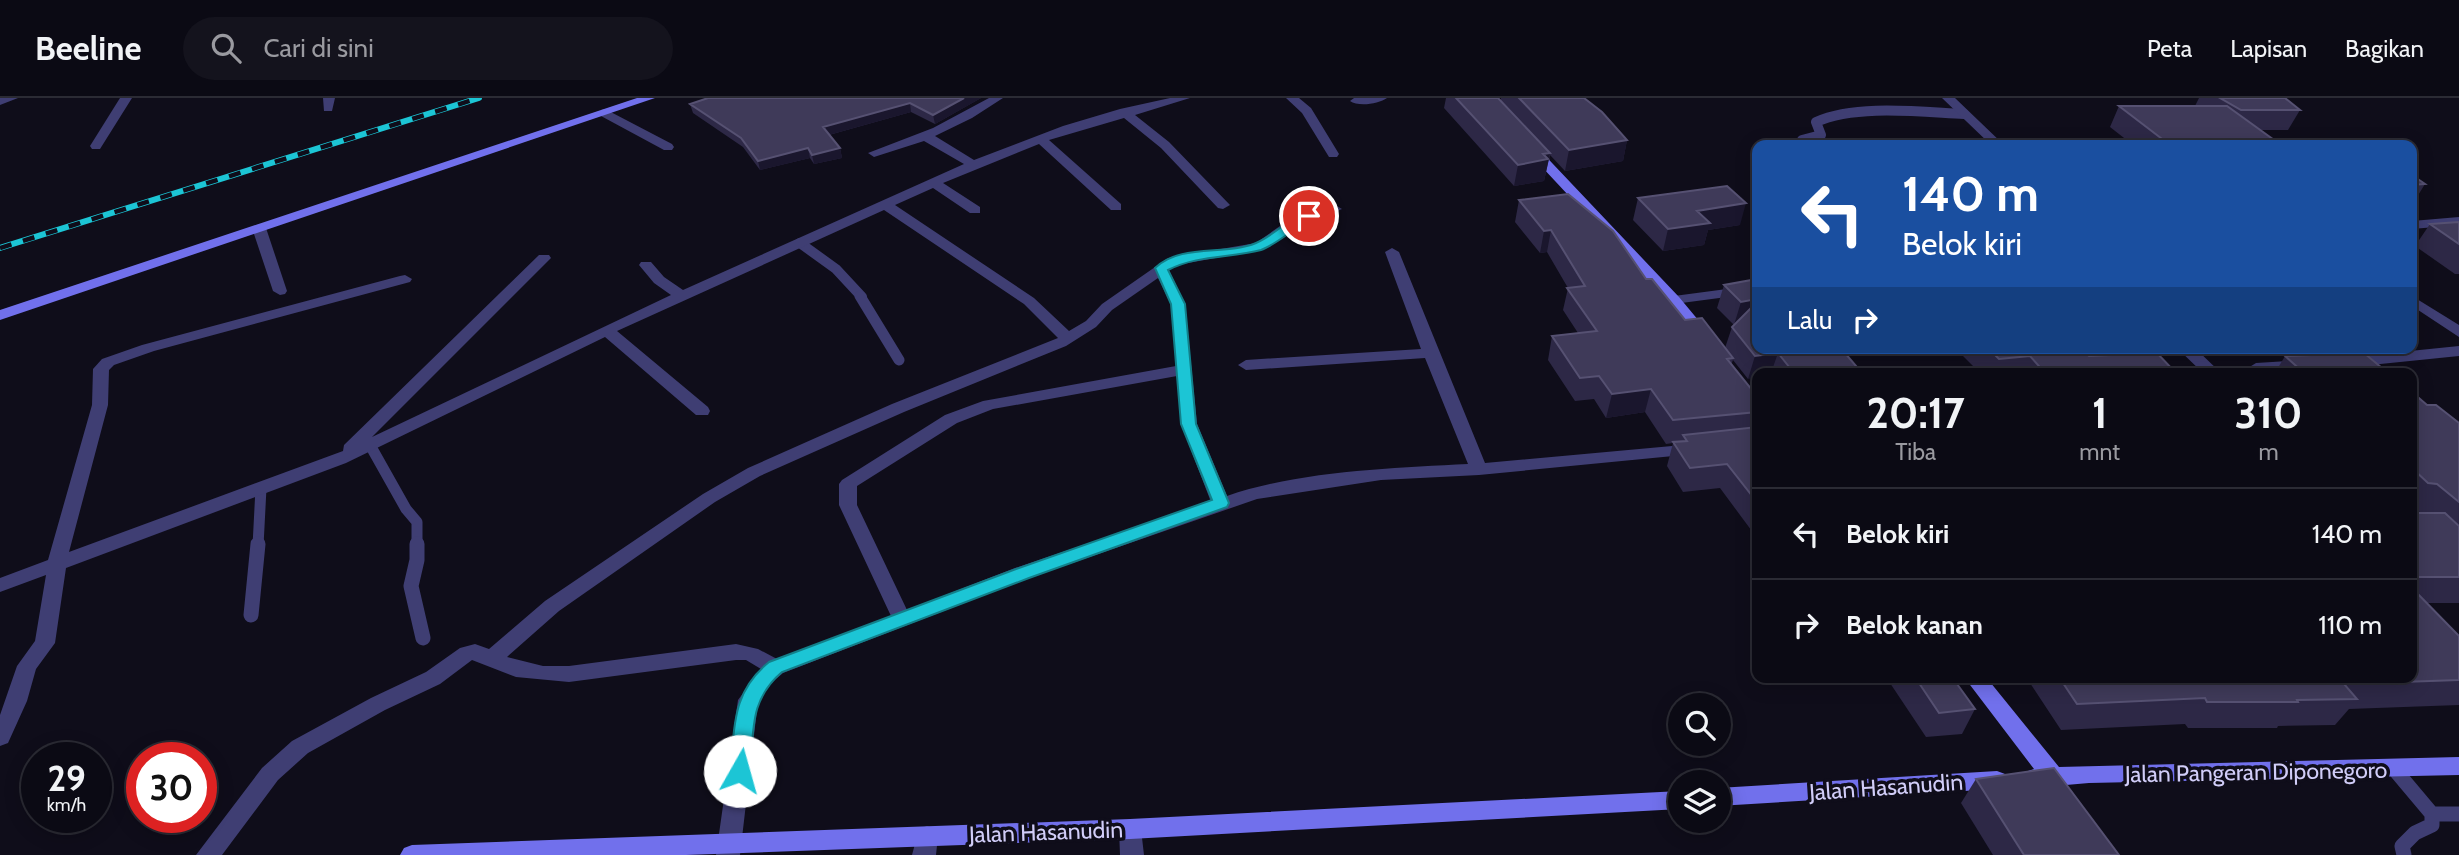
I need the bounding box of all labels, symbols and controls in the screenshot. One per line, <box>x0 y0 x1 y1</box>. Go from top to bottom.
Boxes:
search box <box>183 17 673 80</box>
text: Beeline <box>35 28 141 68</box>
icon: search <box>207 29 245 67</box>
text: Cari di sini <box>263 32 374 64</box>
text: Peta <box>2147 34 2192 63</box>
text: Lapisan <box>2230 34 2307 63</box>
text: Bagikan <box>2345 34 2424 63</box>
text: 140 m <box>1902 164 2039 223</box>
icon: left <box>1787 168 1878 259</box>
pin <box>1279 186 1339 246</box>
icon: arrive <box>1290 197 1328 235</box>
text: Belok kiri <box>1902 224 2022 263</box>
icon: right <box>1846 301 1884 339</box>
text: Lalu <box>1787 304 1832 336</box>
text: 20:17 <box>1867 387 1965 439</box>
text: 1 <box>2092 387 2107 439</box>
text: 310 <box>2235 387 2302 439</box>
text: Tiba <box>1895 438 1936 466</box>
text: mnt <box>2079 438 2120 466</box>
text: m <box>2258 438 2279 466</box>
icon: left <box>1787 515 1825 553</box>
text: Belok kiri <box>1846 518 1949 550</box>
text: 140 m <box>2312 518 2382 550</box>
icon: right <box>1787 606 1825 644</box>
text: Belok kanan <box>1846 609 1983 641</box>
text: 110 m <box>2318 609 2382 641</box>
map controls <box>1668 693 1731 833</box>
button: search <box>1668 693 1731 756</box>
position arrow <box>703 734 777 808</box>
speed limit sign: 30 <box>126 742 217 833</box>
street label: Jalan Pangeran Diponegoro <box>2123 756 2388 788</box>
text: 29 <box>47 757 86 800</box>
street label: Jalan Hasanudin <box>1807 768 1964 806</box>
button: layers <box>1668 770 1731 833</box>
text: km/h <box>47 794 86 816</box>
street label: Jalan Hasanudin <box>967 815 1124 849</box>

